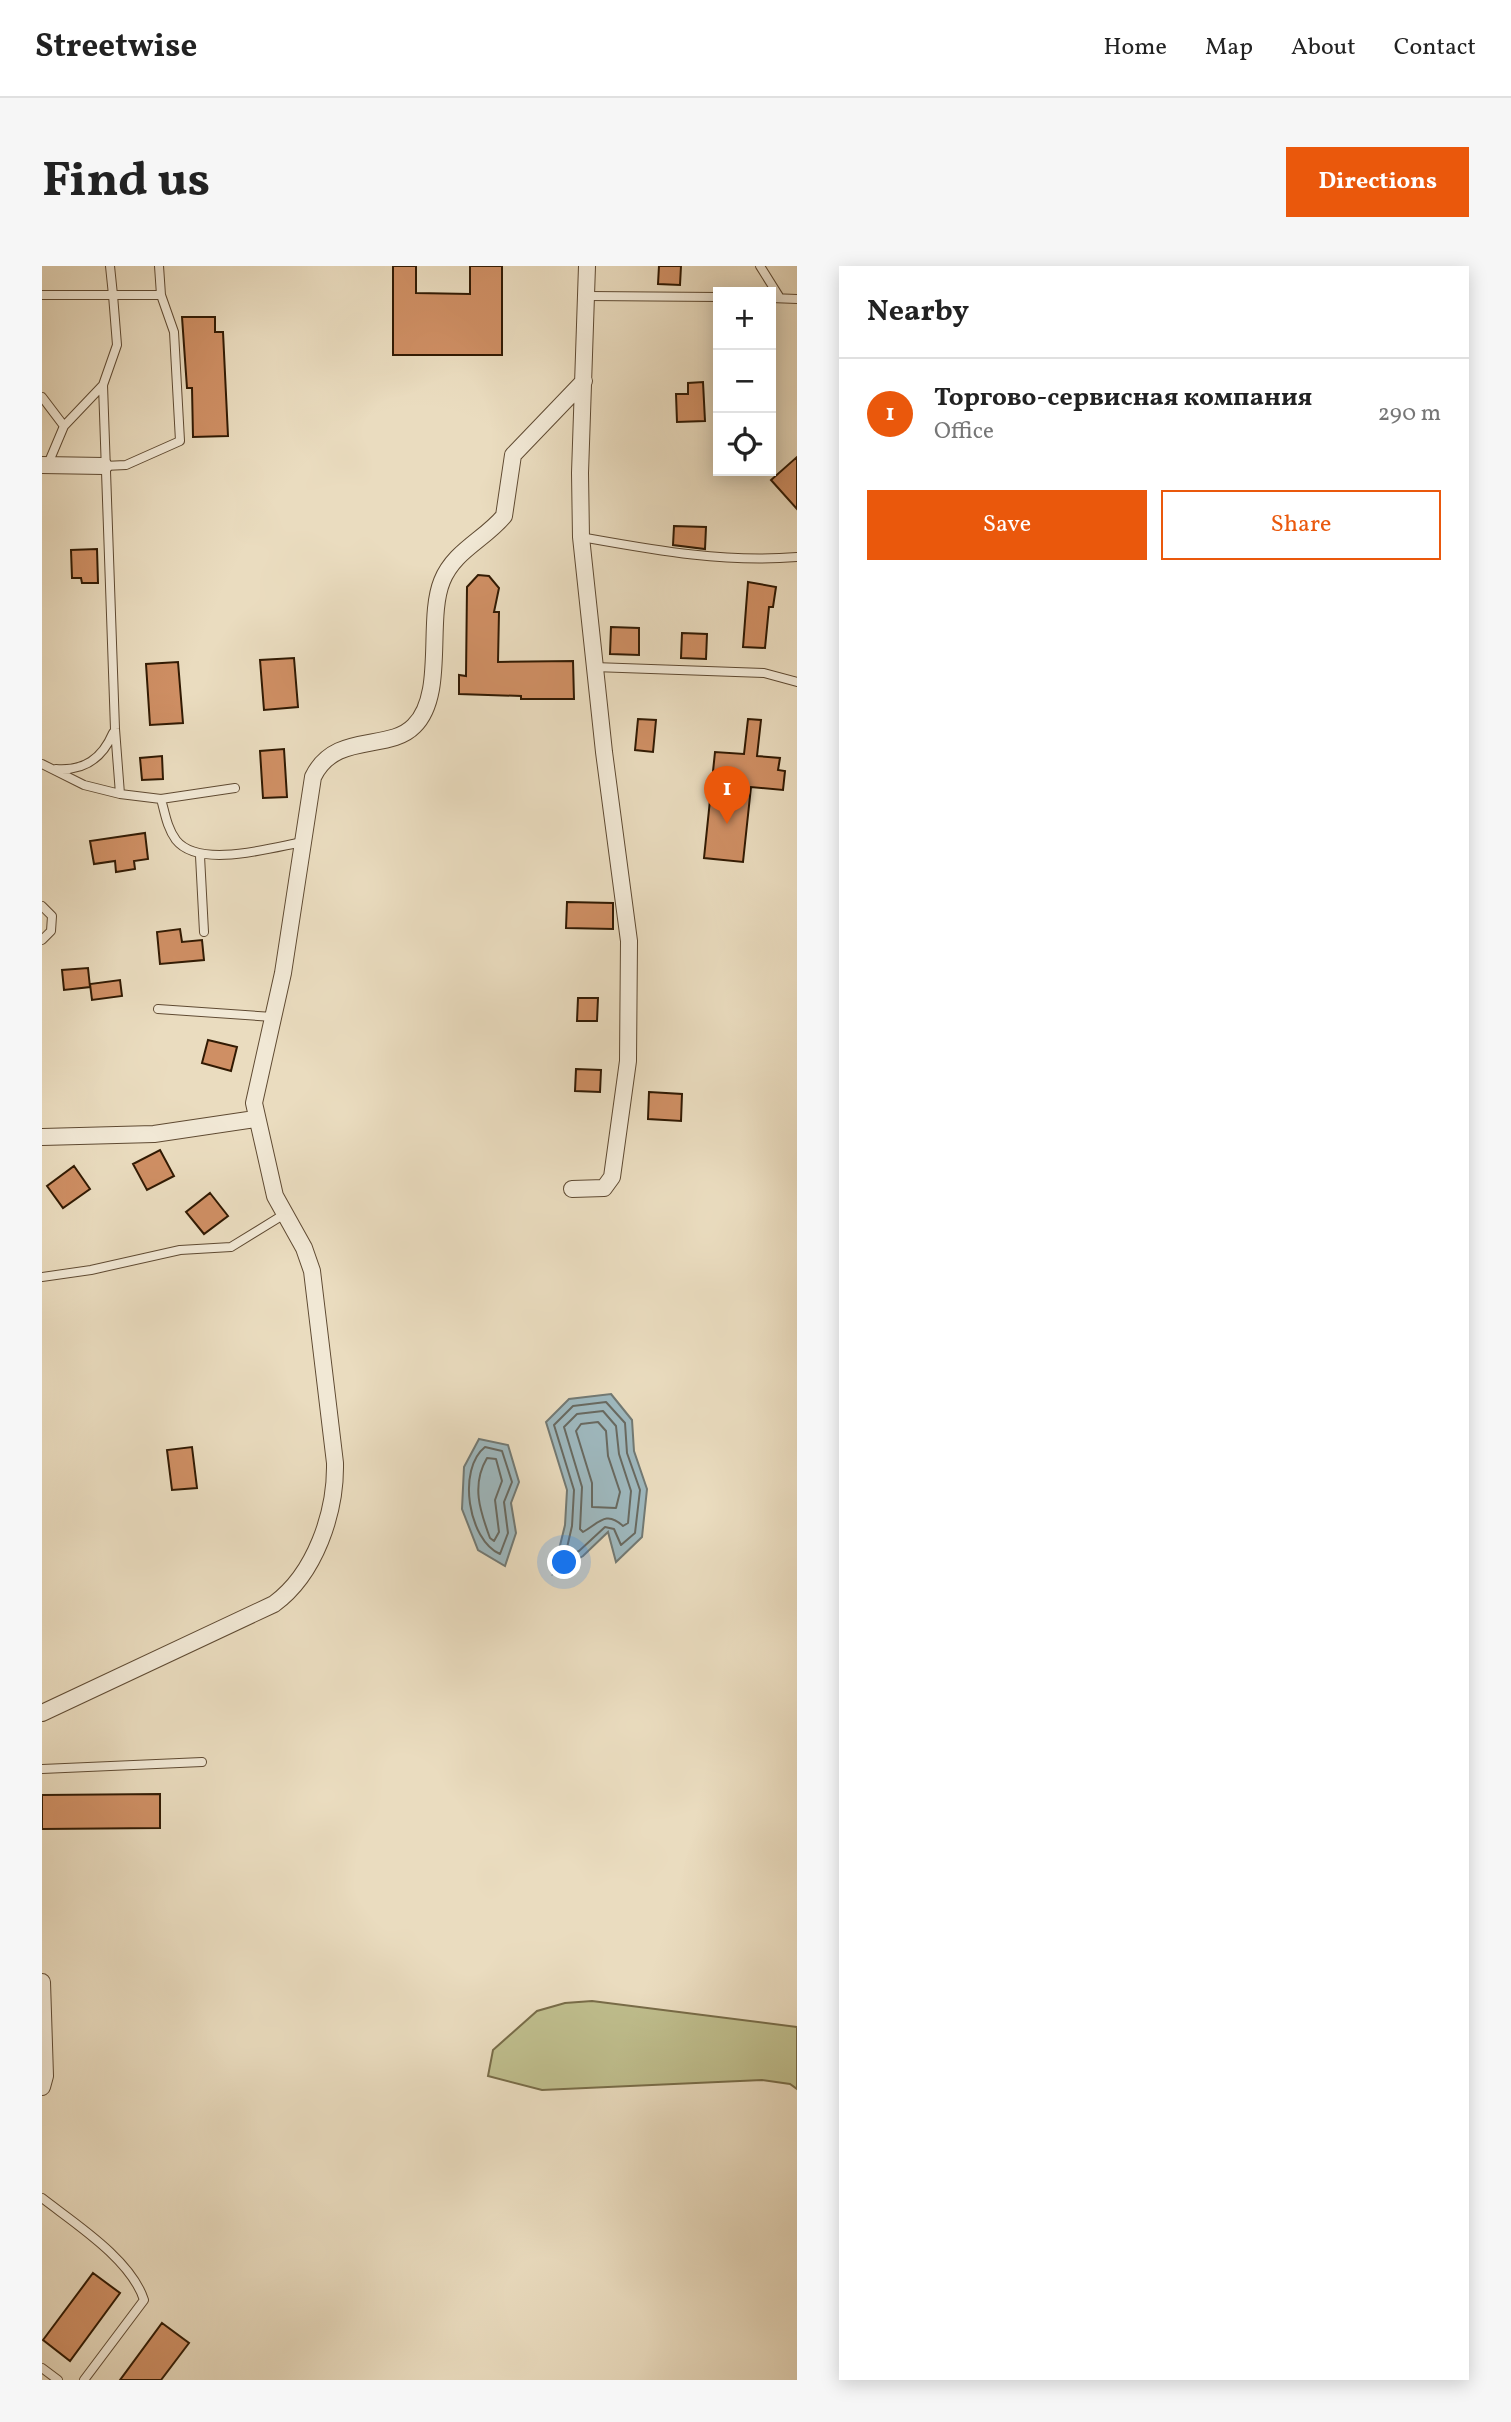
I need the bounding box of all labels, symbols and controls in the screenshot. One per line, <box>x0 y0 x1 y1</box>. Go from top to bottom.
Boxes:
text: Streetwise <box>35 25 197 71</box>
text: Home <box>1103 31 1167 65</box>
text: Map <box>1205 31 1253 65</box>
text: About <box>1291 31 1356 65</box>
text: Contact <box>1394 31 1476 65</box>
button: Directions <box>1286 147 1469 217</box>
text: Find us <box>42 148 210 217</box>
map controls <box>713 287 776 476</box>
button: + <box>713 287 776 350</box>
text: Nearby <box>867 291 969 333</box>
button: − <box>713 350 776 413</box>
text: Торгово-сервисная компания <box>934 380 1312 416</box>
text: 1 <box>885 398 895 430</box>
text: 290 m <box>1378 398 1441 430</box>
button: locate <box>713 413 776 476</box>
text: Office <box>934 416 994 448</box>
button: Save <box>867 490 1147 560</box>
button: Share <box>1161 490 1441 560</box>
pin: 1 <box>704 766 750 824</box>
your location <box>547 1545 581 1579</box>

